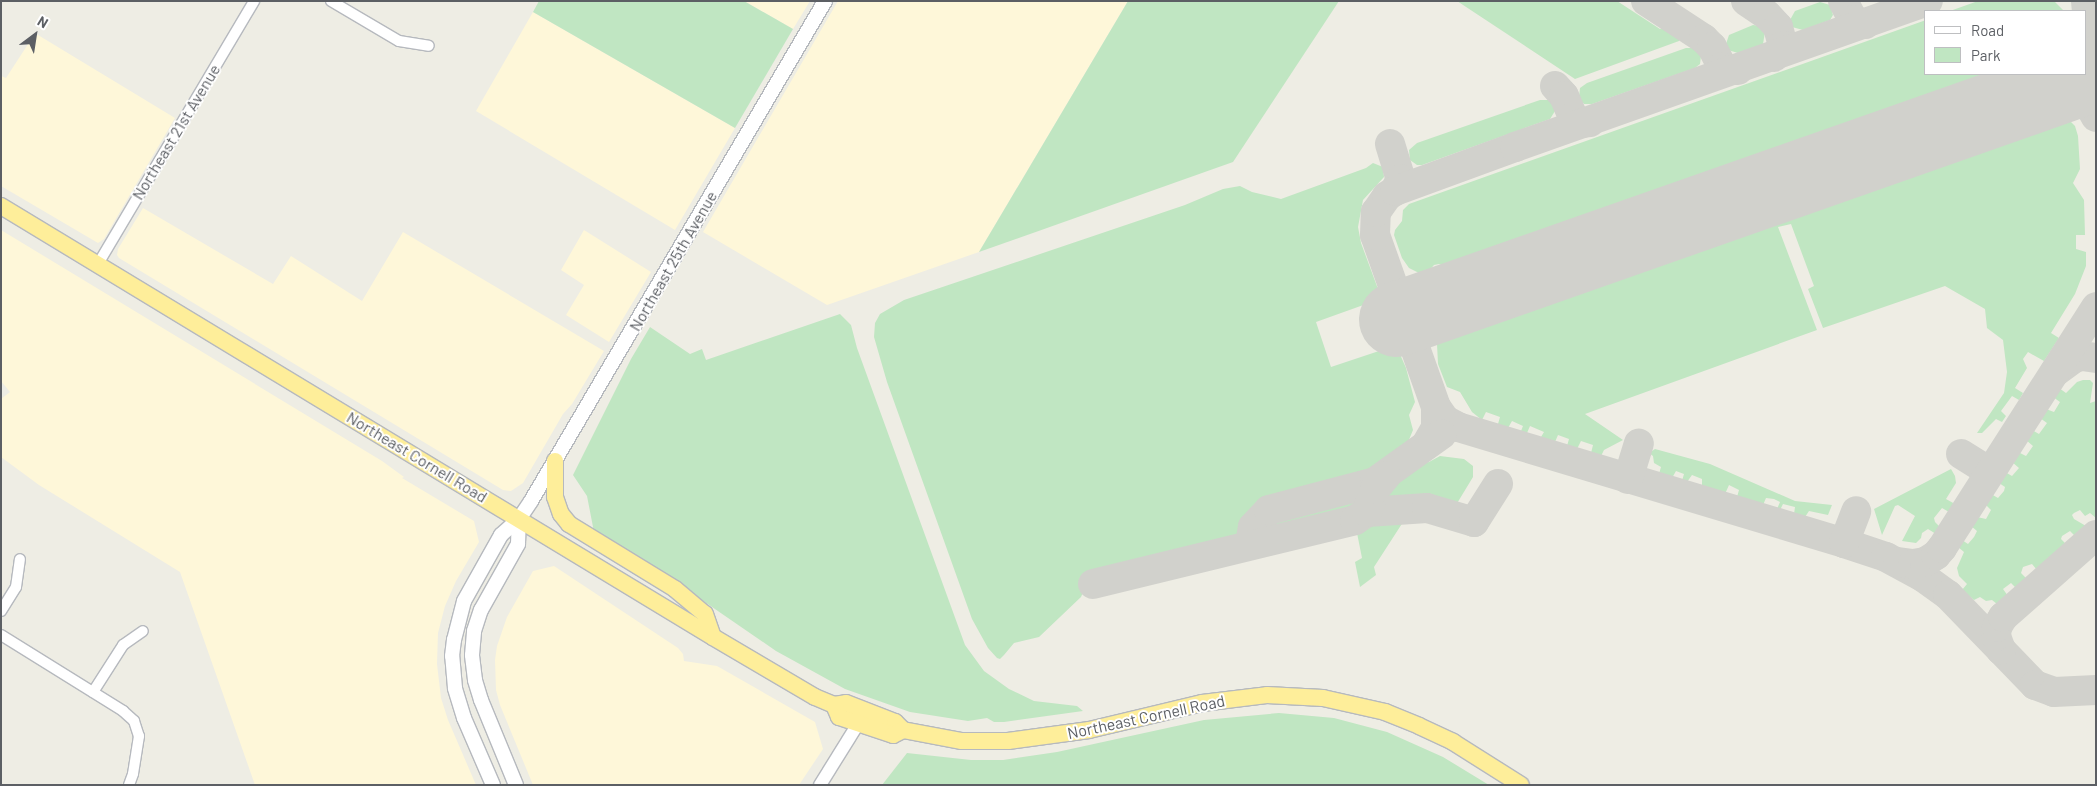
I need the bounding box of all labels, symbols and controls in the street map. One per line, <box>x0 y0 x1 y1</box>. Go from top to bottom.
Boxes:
north arrow <box>10 10 60 60</box>
legend <box>1924 10 2087 75</box>
text: N <box>35 12 51 31</box>
text: Road <box>1971 21 2004 39</box>
text: Park <box>1971 46 2000 64</box>
street label: Northeast 21st Avenue <box>128 61 224 203</box>
street label: Northeast 25th Avenue <box>625 188 721 334</box>
street label: Northeast Cornell Road <box>343 407 491 507</box>
street label: Northeast Cornell Road <box>1066 691 1226 743</box>

